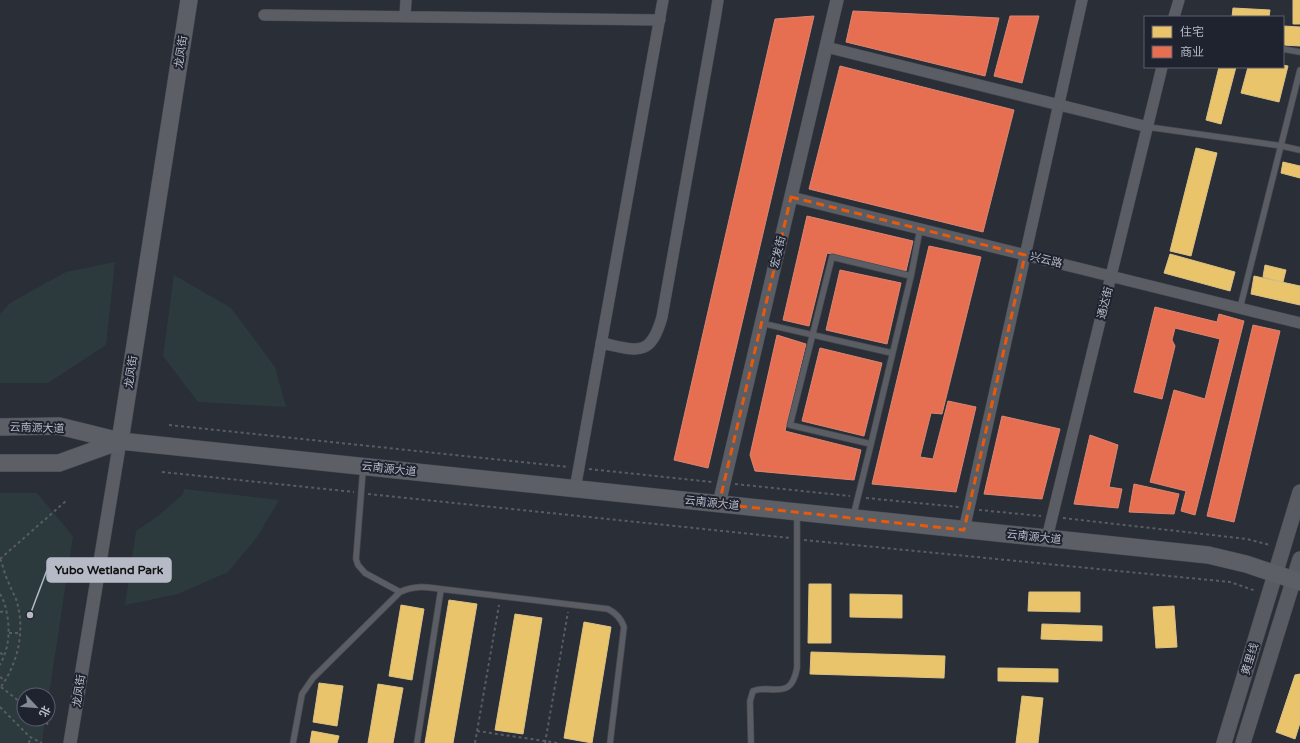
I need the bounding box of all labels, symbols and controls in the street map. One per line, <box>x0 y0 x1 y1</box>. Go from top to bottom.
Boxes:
legend <box>1144 16 1284 68</box>
text: 住宅 <box>1180 25 1204 39</box>
street label: 龙凤街 <box>172 35 190 69</box>
text: 商业 <box>1180 45 1204 59</box>
street label: 宏发街 <box>768 234 788 270</box>
street label: 兴云路 <box>1028 250 1064 270</box>
street label: 通达街 <box>1095 285 1115 321</box>
street label: 龙凤街 <box>122 355 140 389</box>
street label: 云南源大道 <box>9 421 65 435</box>
street label: 云南源大道 <box>361 460 417 478</box>
street label: 云南源大道 <box>684 494 740 512</box>
street label: 云南源大道 <box>1006 528 1062 546</box>
callout: Yubo Wetland Park <box>47 558 171 582</box>
text: Yubo Wetland Park <box>55 563 164 577</box>
street label: 黄里线 <box>1239 641 1261 677</box>
street label: 龙凤街 <box>70 674 88 708</box>
north arrow <box>16 687 56 727</box>
text: 北 <box>36 703 53 719</box>

